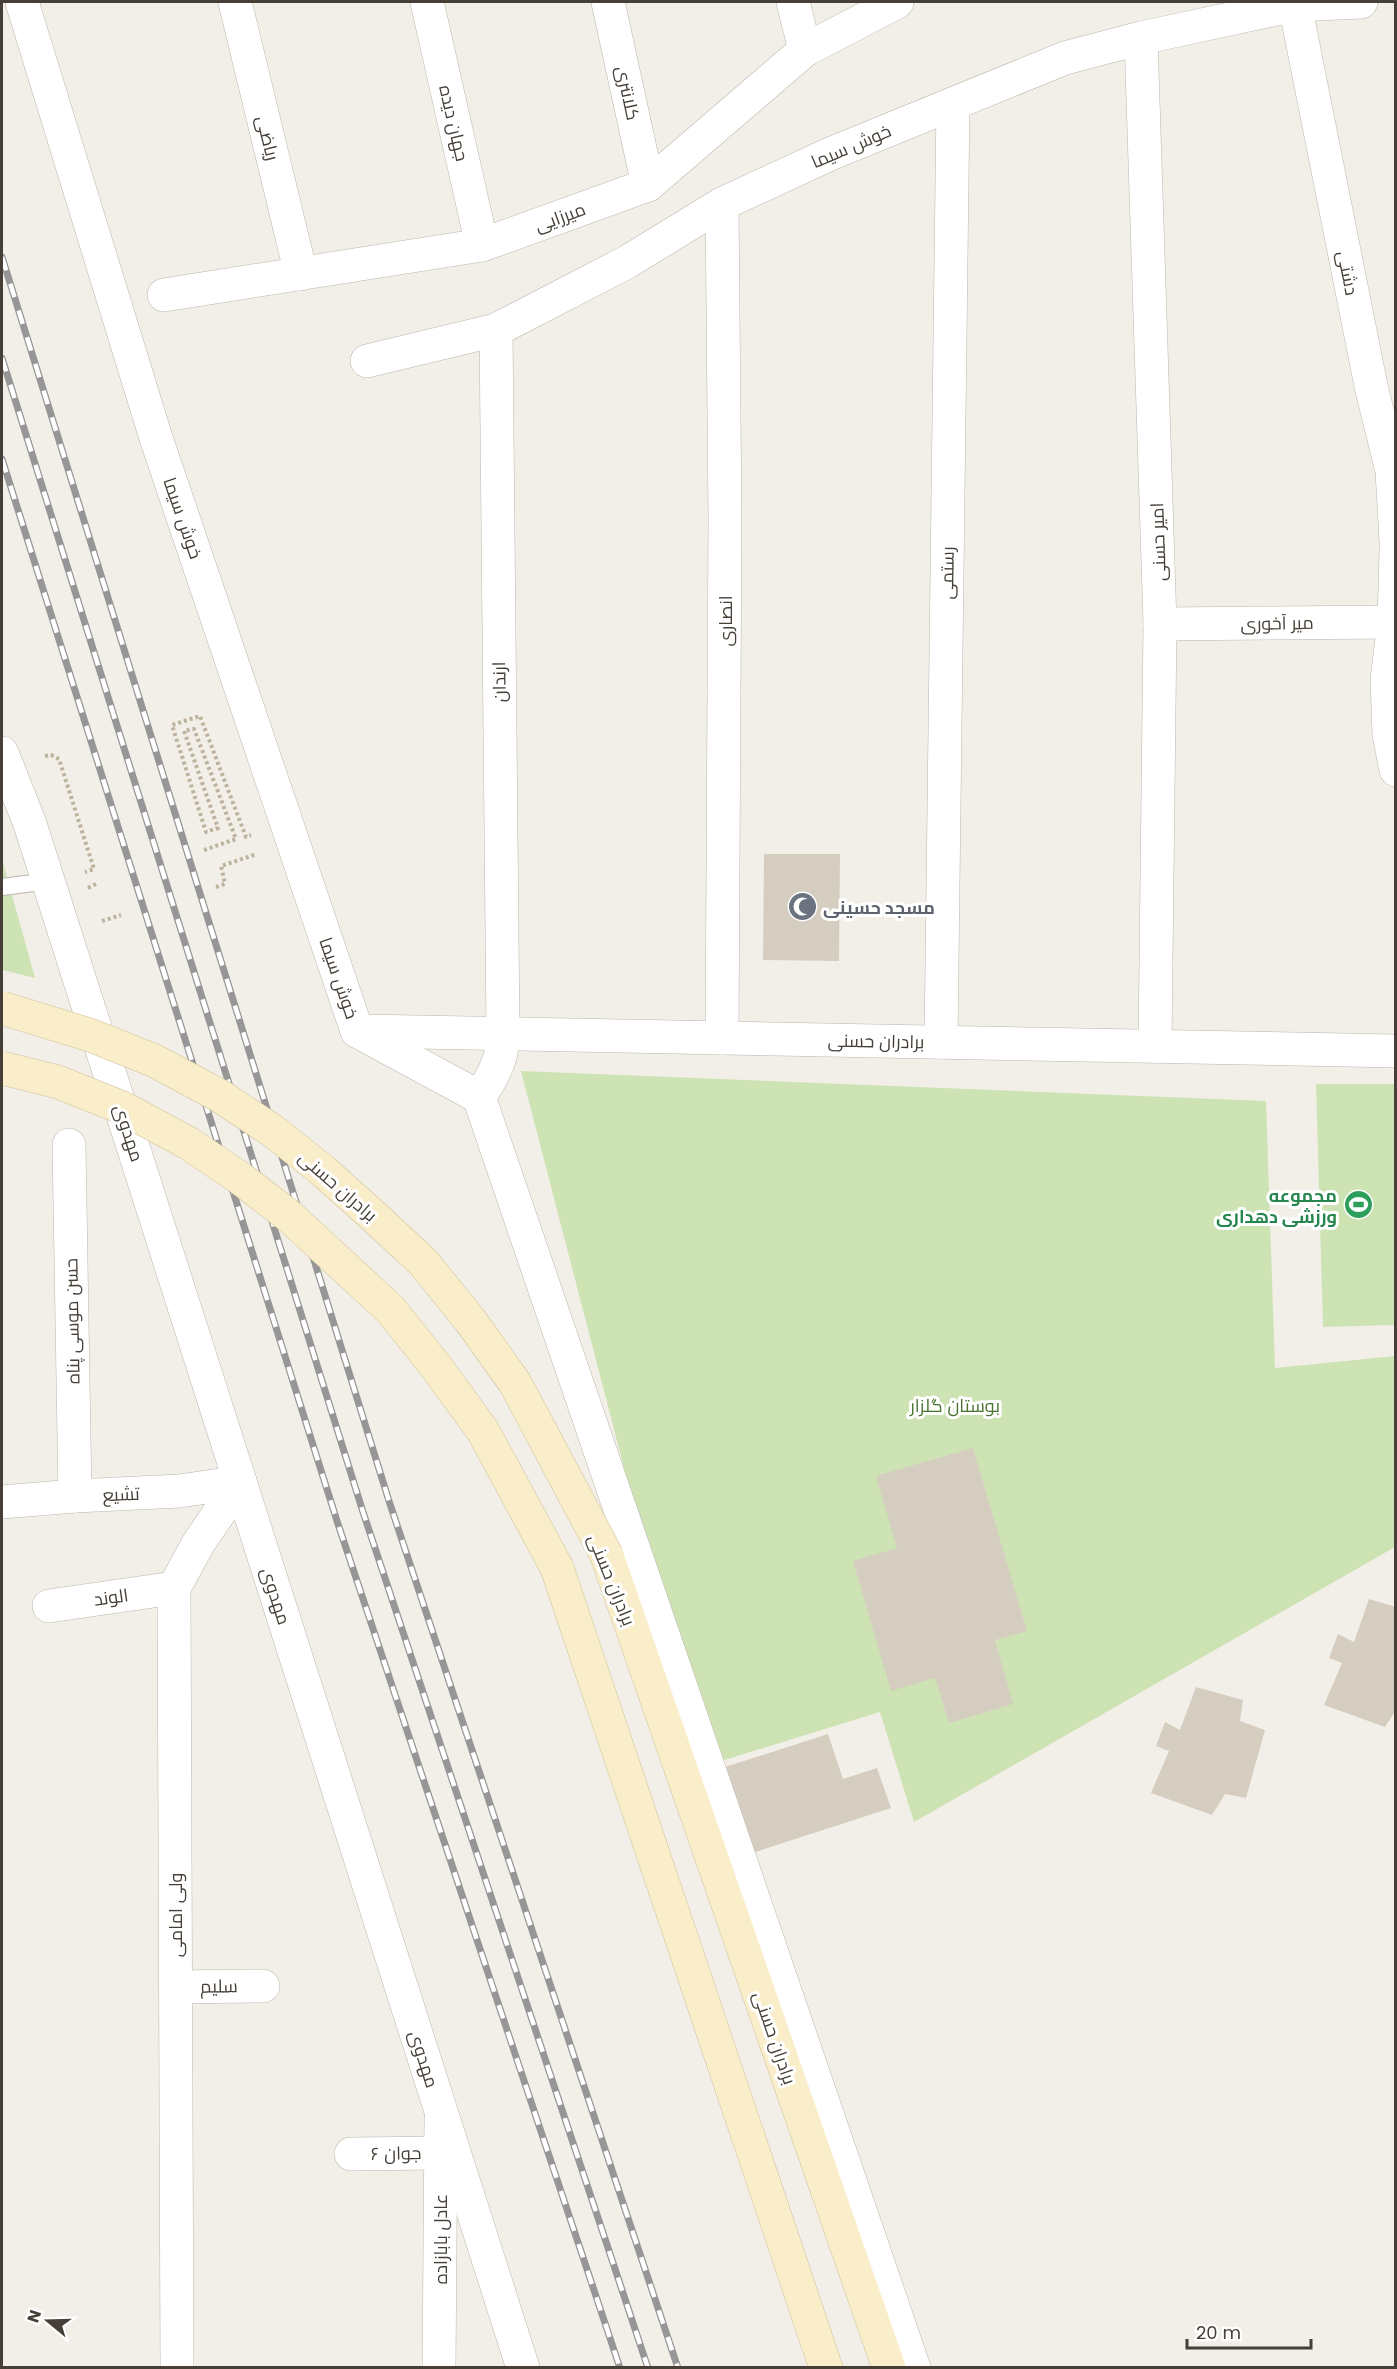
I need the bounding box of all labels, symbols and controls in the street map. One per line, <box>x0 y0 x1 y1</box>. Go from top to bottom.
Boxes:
street label: کلانتری <box>610 64 646 122</box>
street label: جهان دیده <box>433 82 475 164</box>
street label: ریاضی <box>250 113 286 163</box>
street label: خوش سیما <box>807 118 895 174</box>
street label: میرزایی <box>531 196 589 238</box>
street label: دشتی <box>1331 249 1365 297</box>
street label: خوش سیما <box>157 474 209 562</box>
street label: امیر حسنی <box>1144 502 1172 582</box>
street label: رستمی <box>934 546 960 600</box>
street label: انصاری <box>713 595 738 647</box>
street label: میر آخوری <box>1240 610 1314 636</box>
street label: ارندان <box>486 661 512 703</box>
mosque icon: مسجد حسینی <box>786 891 818 923</box>
place label: مسجد حسینی <box>823 895 935 920</box>
street label: خوش سیما <box>313 934 365 1022</box>
street label: برادران حسنی <box>827 1028 925 1054</box>
street label: مهدوی <box>108 1101 150 1165</box>
street label: برادران حسنی <box>293 1145 383 1227</box>
place label: مجموعه ورزشی دهداری <box>1216 1183 1337 1229</box>
sports icon: مجموعه ورزشی دهداری <box>1342 1189 1374 1221</box>
street label: حسن موسی پناه <box>58 1258 86 1384</box>
park label: بوستان گلزار <box>909 1393 1000 1418</box>
street label: تشیع <box>102 1481 140 1507</box>
street label: برادران حسنی <box>582 1530 642 1630</box>
street label: مهدوی <box>255 1564 297 1628</box>
street label: الوند <box>92 1582 130 1612</box>
street label: ولی امامی <box>163 1873 188 1957</box>
street label: سلیم <box>200 1973 238 1999</box>
street label: برادران حسنی <box>747 1988 803 2088</box>
street label: مهدوی <box>403 2027 445 2091</box>
street label: جوان ۶ <box>370 2140 422 2166</box>
street label: عادل بابازاده <box>428 2194 453 2284</box>
north arrow <box>18 2291 78 2351</box>
text: N <box>21 2307 47 2326</box>
scale bar <box>1187 2312 1312 2350</box>
text: 20 m <box>1196 2320 1241 2345</box>

